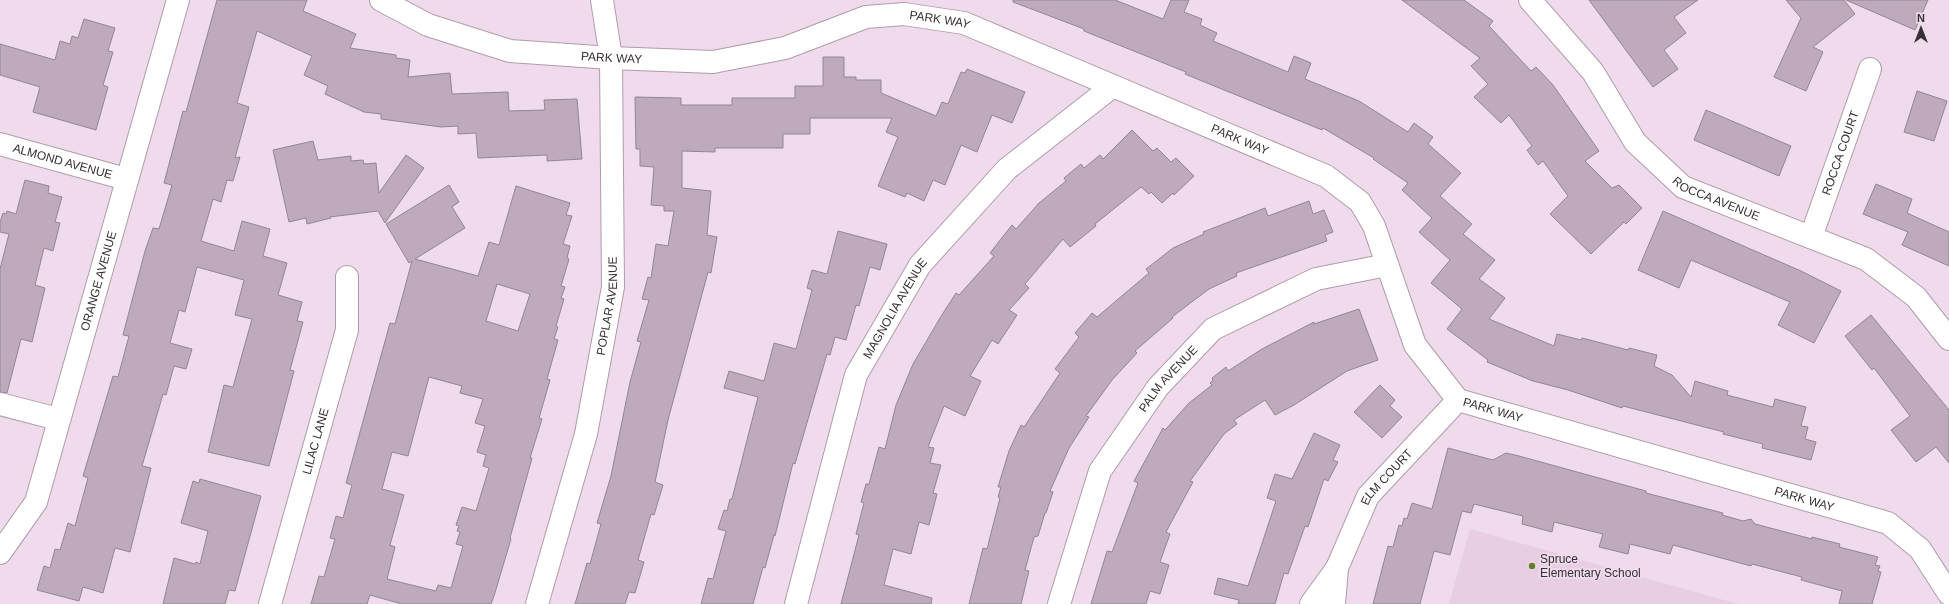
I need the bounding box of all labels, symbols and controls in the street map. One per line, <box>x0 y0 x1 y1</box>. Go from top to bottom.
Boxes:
street label: PARK WAY <box>909 8 972 32</box>
north arrow <box>1901 8 1941 48</box>
text: N <box>1917 12 1925 24</box>
street label: PARK WAY <box>580 49 642 66</box>
street label: ROCCA COURT <box>1819 108 1862 197</box>
street label: PARK WAY <box>1209 121 1271 158</box>
street label: ALMOND AVENUE <box>11 141 114 182</box>
street label: ROCCA AVENUE <box>1669 174 1762 223</box>
street label: ORANGE AVENUE <box>78 230 119 333</box>
street label: MAGNOLIA AVENUE <box>860 255 930 361</box>
street label: POPLAR AVENUE <box>594 256 620 356</box>
street label: PALM AVENUE <box>1136 343 1200 415</box>
street label: PARK WAY <box>1462 395 1524 425</box>
street label: LILAC LANE <box>300 407 332 476</box>
street label: ELM COURT <box>1358 446 1416 507</box>
street label: PARK WAY <box>1773 484 1836 514</box>
place label: Spruce Elementary School <box>1540 552 1641 580</box>
marker: Spruce Elementary School <box>1527 561 1537 571</box>

